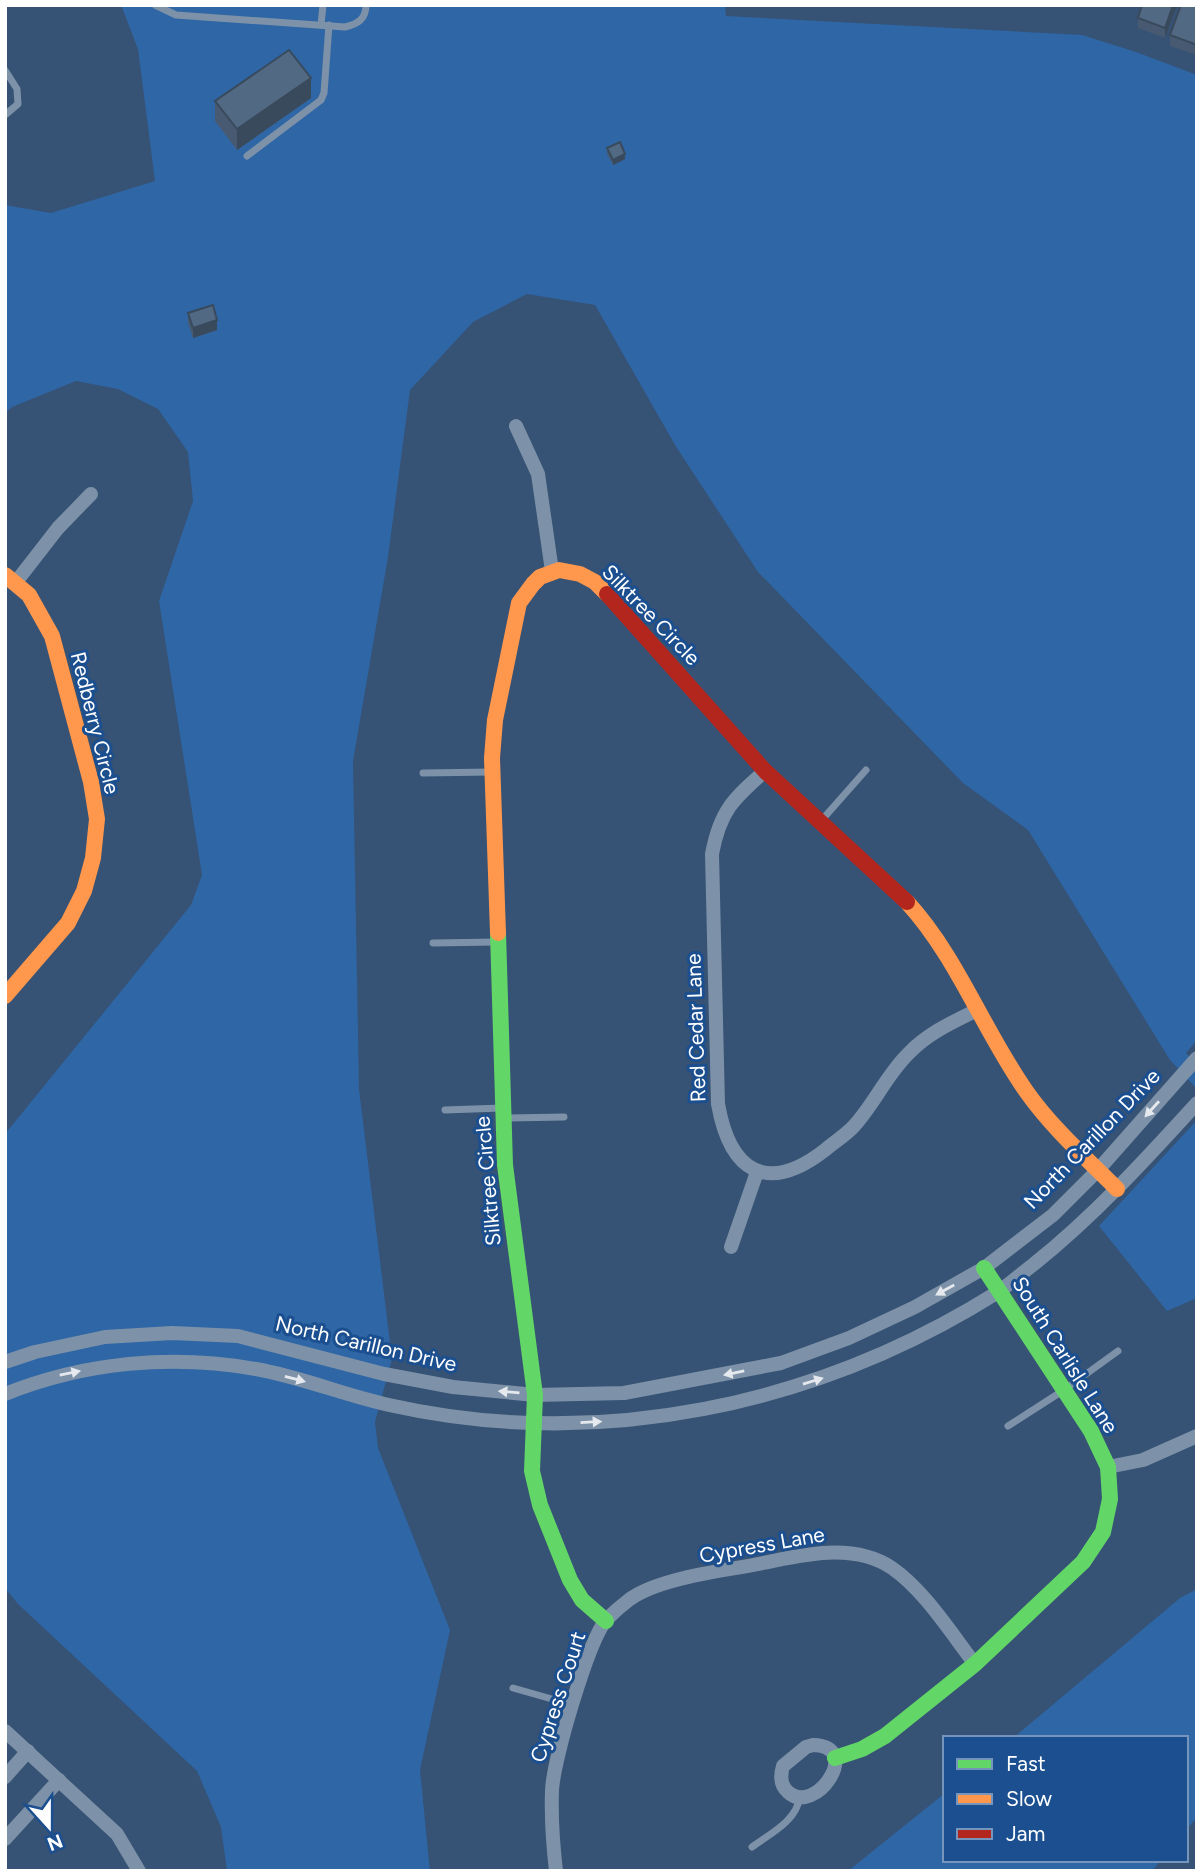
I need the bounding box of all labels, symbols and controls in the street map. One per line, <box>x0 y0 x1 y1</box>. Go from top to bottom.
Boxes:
street label: Silktree Circle <box>597 559 706 670</box>
street label: Redberry Circle <box>66 649 125 797</box>
street label: Red Cedar Lane <box>680 953 711 1103</box>
street label: North Carillon Drive <box>1018 1063 1165 1214</box>
one-way arrow <box>1144 1101 1160 1118</box>
street label: Silktree Circle <box>469 1115 506 1247</box>
street label: South Carlisle Lane <box>1007 1272 1124 1438</box>
one-way arrow <box>935 1284 954 1296</box>
street label: North Carillon Drive <box>273 1311 459 1377</box>
one-way arrow <box>59 1368 81 1379</box>
one-way arrow <box>723 1368 745 1379</box>
one-way arrow <box>284 1374 306 1385</box>
one-way arrow <box>803 1375 824 1386</box>
one-way arrow <box>498 1386 520 1397</box>
one-way arrow <box>580 1417 602 1428</box>
street label: Cypress Lane <box>697 1521 826 1568</box>
street label: Cypress Court <box>525 1628 590 1765</box>
legend <box>943 1736 1188 1862</box>
text: Fast <box>1006 1751 1046 1776</box>
text: Slow <box>1006 1786 1052 1811</box>
north arrow <box>14 1792 84 1862</box>
text: Jam <box>1006 1821 1045 1846</box>
text: N <box>44 1829 66 1856</box>

